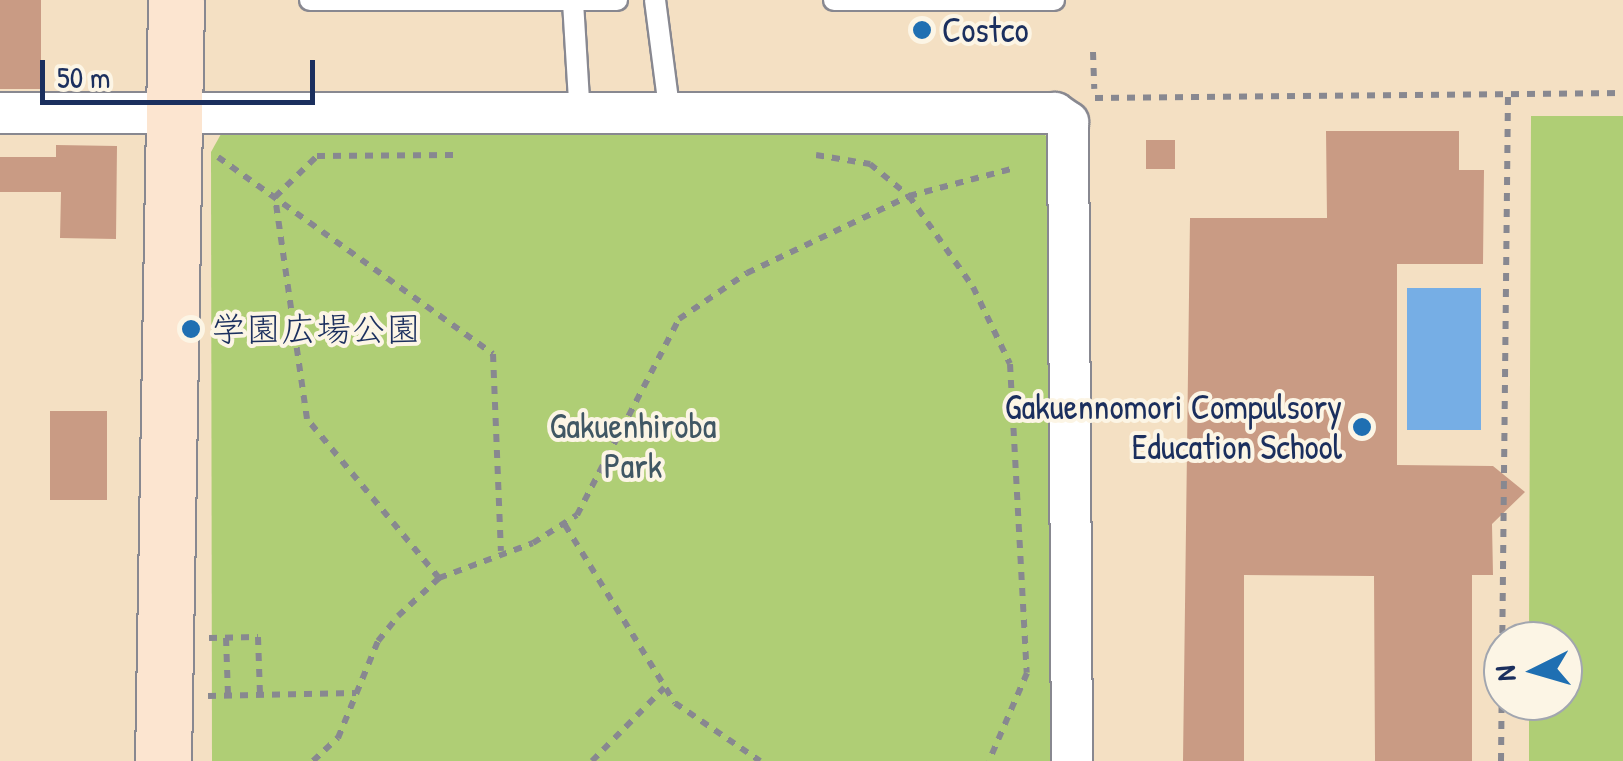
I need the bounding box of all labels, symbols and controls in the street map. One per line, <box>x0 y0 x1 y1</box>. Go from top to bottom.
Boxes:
place label: Costco <box>942 9 1028 51</box>
marker: Costco <box>911 19 933 41</box>
scale bar <box>45 40 320 102</box>
text: 50 m <box>57 57 110 97</box>
place label: 学園広場公園 <box>211 308 421 350</box>
marker: 学園広場公園 <box>180 318 202 340</box>
place label: Gakuennomori Compulsory Education School <box>1005 386 1342 468</box>
park label: Gakuenhiroba Park <box>549 405 717 487</box>
marker: Gakuennomori Compulsory Education School <box>1351 416 1373 438</box>
north arrow <box>1483 621 1583 721</box>
text: N <box>1486 664 1525 683</box>

